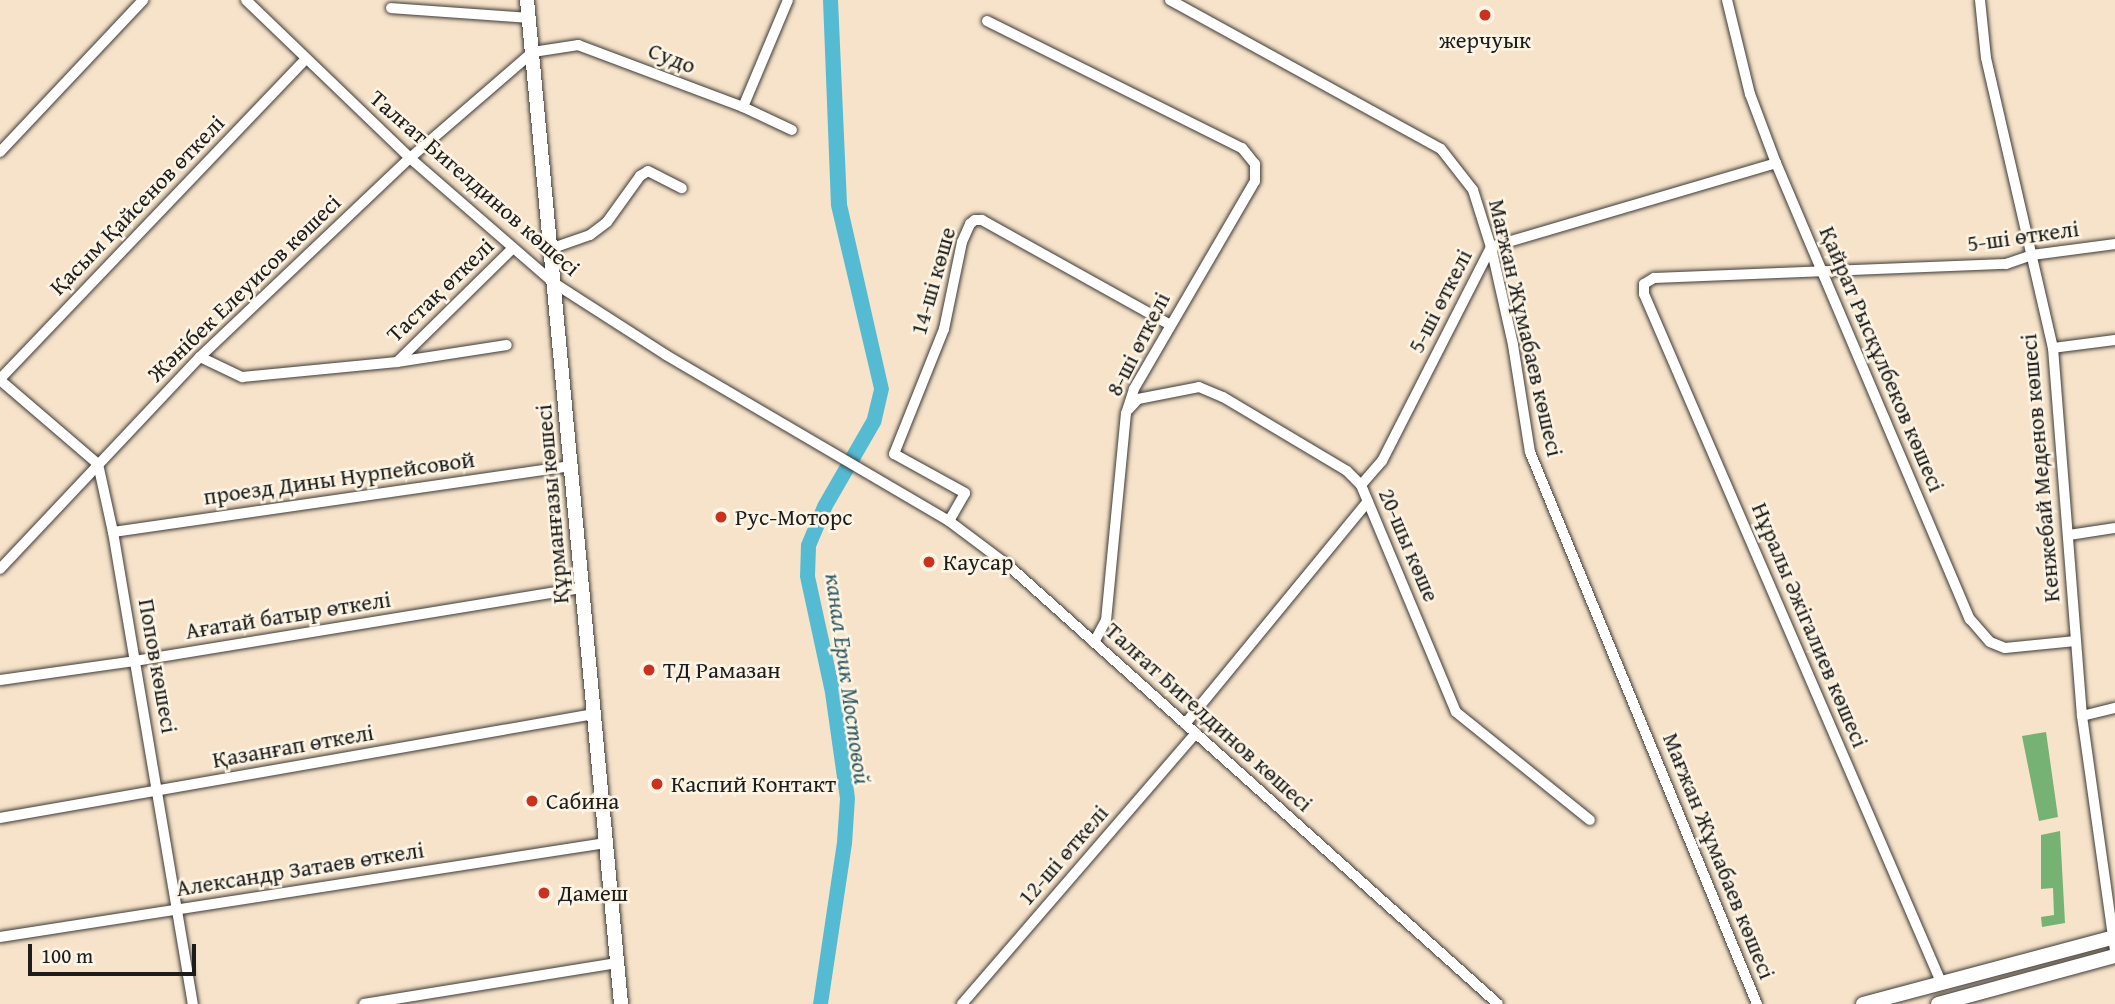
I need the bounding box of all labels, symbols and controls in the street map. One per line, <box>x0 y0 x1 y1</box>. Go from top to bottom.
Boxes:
marker: жерчуык <box>1477 7 1493 23</box>
place label: жерчуык <box>1439 26 1531 54</box>
street label: Судо <box>644 36 700 80</box>
street label: Талғат Бигелдинов көшесі <box>364 84 586 282</box>
street label: Қасым Қайсенов өткелі <box>44 109 230 301</box>
street label: Жәнібек Елеуисов көшесі <box>142 188 346 388</box>
street label: Мағжан Жұмабаев көшесі <box>1483 197 1569 459</box>
street label: 5-ші өткелі <box>1965 214 2081 258</box>
street label: Қайрат Рысқұлбеков көшесі <box>1813 222 1951 496</box>
street label: 14-ші көше <box>904 224 962 338</box>
street label: Тастақ өткелі <box>381 232 499 348</box>
street label: 5-ші өткелі <box>1402 245 1478 357</box>
street label: 8-ші өткелі <box>1100 288 1176 400</box>
street label: Кенжебай Меденов көшесі <box>2015 333 2065 603</box>
street label: Құрманғазы көшесі <box>530 403 574 605</box>
street label: проезд Дины Нурпейсовой <box>202 445 476 511</box>
street label: 20-шы көше <box>1373 484 1445 606</box>
street label: Нұралы Әжiгалиев көшесi <box>1746 498 1874 752</box>
place label: Рус-Моторс <box>735 503 852 531</box>
marker: Рус-Моторс <box>713 509 729 525</box>
place label: Каусар <box>943 548 1013 576</box>
marker: Каусар <box>921 554 937 570</box>
water label: канал Ерик Мостовой <box>819 571 877 787</box>
street label: Ағатай батыр өткелі <box>183 585 393 645</box>
street label: Попов көшесі <box>133 597 183 735</box>
street label: Талғат Бигелдинов көшесі <box>1100 617 1318 817</box>
place label: ТД Рамазан <box>663 656 781 684</box>
marker: ТД Рамазан <box>641 662 657 678</box>
street label: Қазанғап өткелі <box>210 718 376 774</box>
street label: Мағжан Жұмабаев көшесі <box>1657 729 1781 983</box>
place label: Каспий Контакт <box>671 770 836 798</box>
marker: Каспий Контакт <box>649 776 665 792</box>
place label: Сабина <box>546 787 619 815</box>
marker: Сабина <box>524 793 540 809</box>
street label: 12-ші өткелі <box>1012 799 1114 911</box>
street label: Александр Затаев өткелі <box>174 836 426 902</box>
place label: Дамеш <box>558 879 628 907</box>
marker: Дамеш <box>536 885 552 901</box>
scale bar <box>32 930 200 974</box>
text: 100 m <box>41 940 93 971</box>

